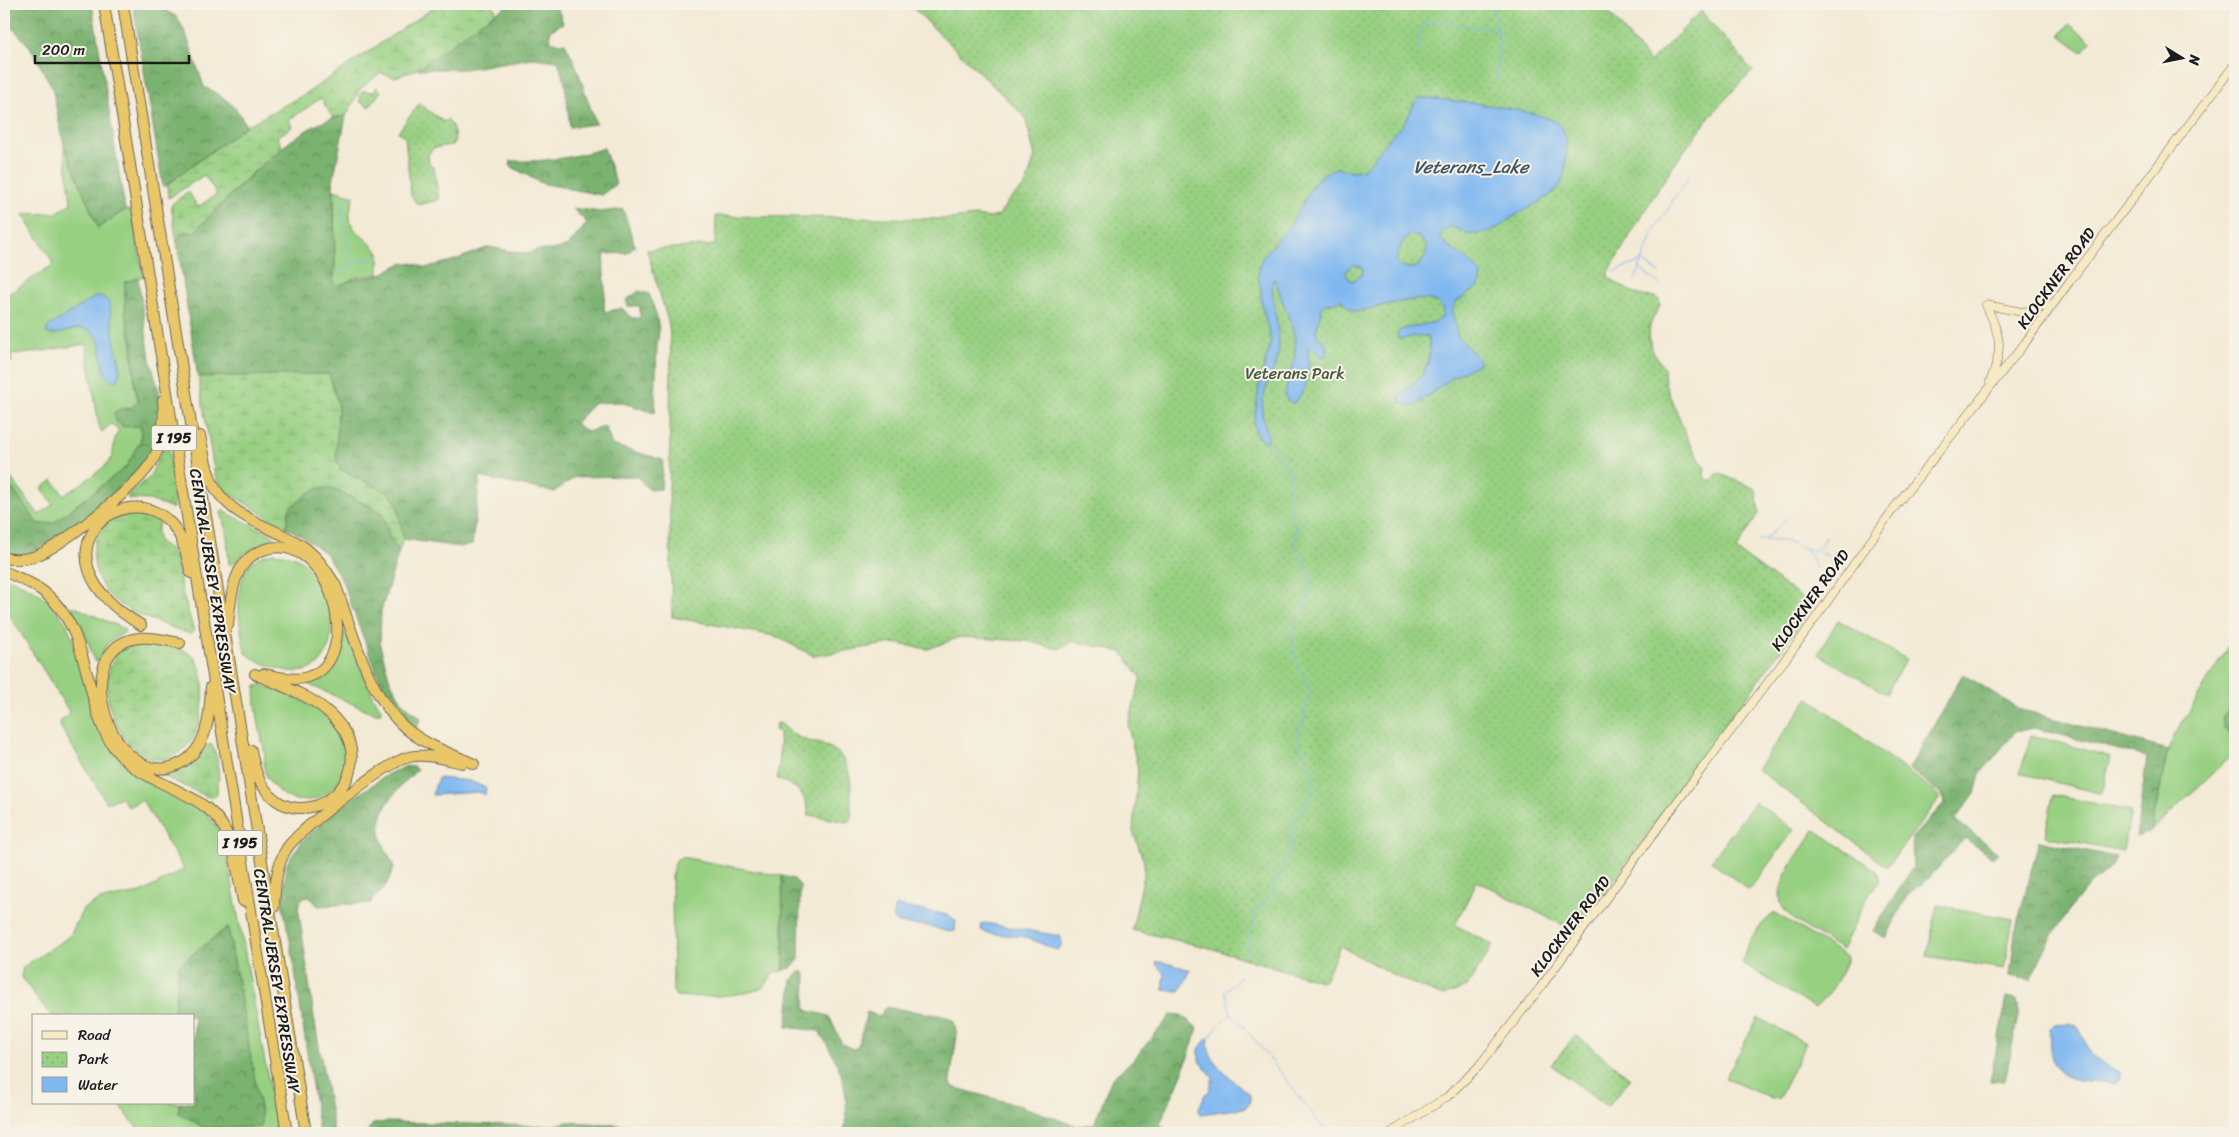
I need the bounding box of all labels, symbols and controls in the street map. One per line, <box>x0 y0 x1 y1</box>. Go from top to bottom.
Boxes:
scale bar <box>35 32 189 64</box>
north arrow <box>2156 32 2206 82</box>
text: 200 m <box>42 37 86 63</box>
text: N <box>2181 52 2208 67</box>
water label: Veterans_Lake <box>1413 151 1530 183</box>
street label: KLOCKNER ROAD <box>2009 220 2103 335</box>
park label: Veterans Park <box>1245 359 1345 388</box>
road number: I 195 <box>152 426 196 450</box>
street label: CENTRAL JERSEY EXPRESSWAY <box>181 466 245 697</box>
street label: KLOCKNER ROAD <box>1763 542 1857 657</box>
road number: I 195 <box>218 830 262 856</box>
street label: CENTRAL JERSEY EXPRESSWAY <box>245 866 309 1097</box>
street label: KLOCKNER ROAD <box>1522 869 1618 983</box>
legend <box>32 1014 195 1104</box>
text: Road <box>78 1022 111 1048</box>
text: Park <box>78 1046 109 1072</box>
text: Water <box>78 1072 118 1098</box>

